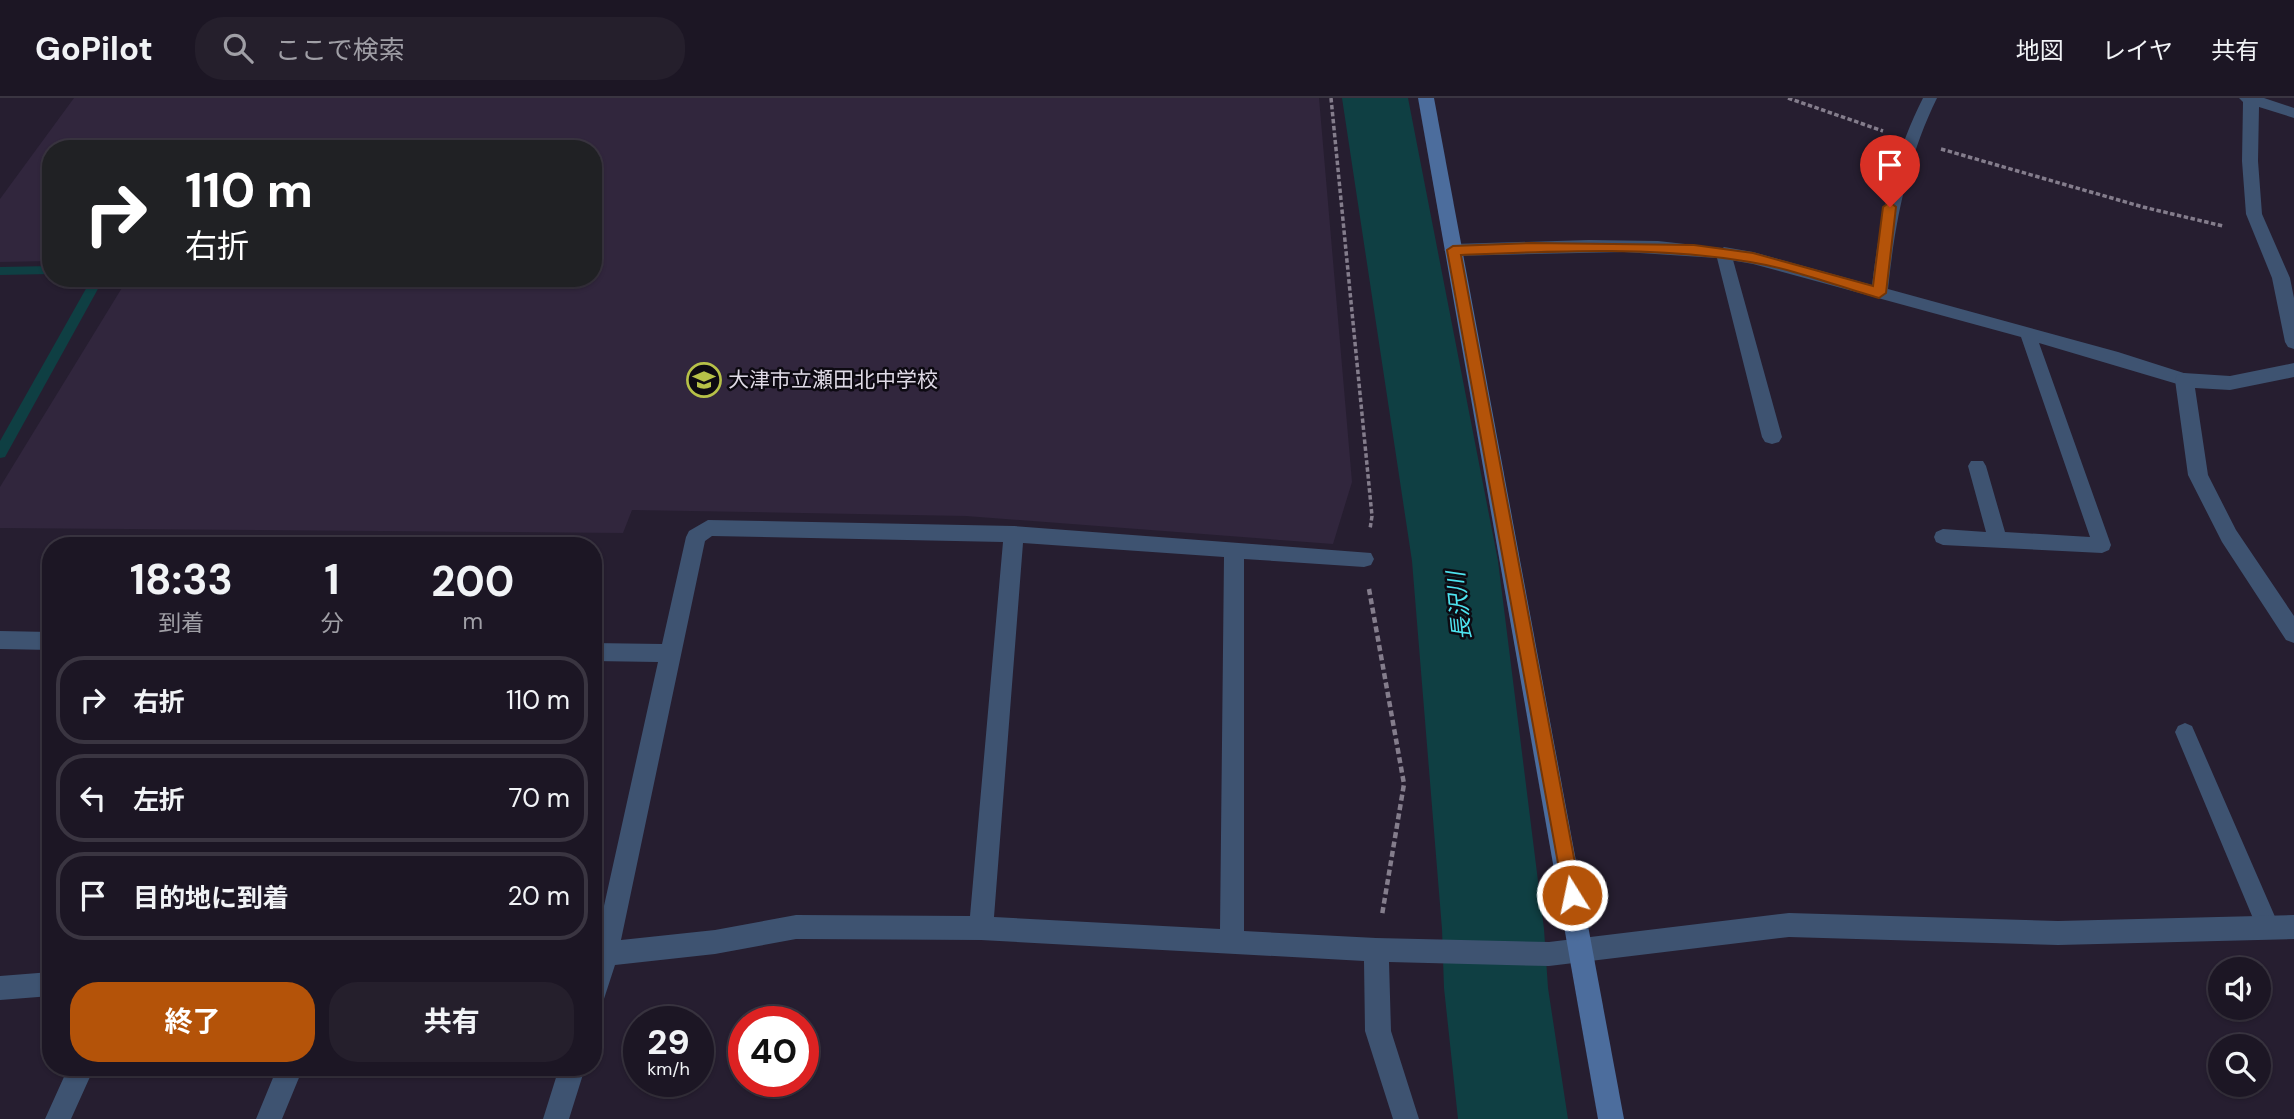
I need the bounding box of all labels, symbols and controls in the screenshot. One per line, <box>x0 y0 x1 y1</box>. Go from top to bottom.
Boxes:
search box <box>195 17 685 80</box>
text: GoPilot <box>35 27 153 70</box>
icon: search <box>219 29 257 67</box>
text: ここで検索 <box>275 33 405 67</box>
text: 地図 <box>2016 35 2064 66</box>
text: レイヤ <box>2102 35 2173 66</box>
text: 共有 <box>2211 35 2259 66</box>
pin <box>1860 135 1920 207</box>
icon: arrive <box>1871 146 1909 184</box>
text: 110 m <box>185 158 313 222</box>
icon: right <box>70 168 161 259</box>
text: 右折 <box>185 225 249 267</box>
school or university icon: 大津市立瀬田北中学校 <box>685 361 723 399</box>
place label: 大津市立瀬田北中学校 <box>728 366 938 394</box>
text: 18:33 <box>130 552 233 607</box>
text: 1 <box>324 552 340 607</box>
text: 200 <box>431 554 514 609</box>
water label: 長沢川 <box>1440 567 1478 642</box>
text: m <box>462 606 483 636</box>
text: 到着 <box>158 608 204 638</box>
text: 分 <box>320 608 343 638</box>
icon: right <box>74 681 112 719</box>
text: 110 m <box>506 683 570 717</box>
text: 右折 <box>133 685 185 719</box>
icon: left <box>74 779 112 817</box>
text: 70 m <box>509 781 570 815</box>
text: 左折 <box>133 783 185 817</box>
position arrow <box>1535 858 1609 932</box>
icon: arrive <box>74 877 112 915</box>
text: 20 m <box>507 879 570 913</box>
text: 目的地に到着 <box>133 881 289 915</box>
map controls <box>2208 957 2271 1097</box>
button: sound <box>2208 957 2271 1020</box>
button: 終了 <box>70 982 315 1062</box>
button: 共有 <box>329 982 574 1062</box>
speed limit sign: 40 <box>728 1006 819 1097</box>
text: 29 <box>647 1019 690 1065</box>
button: search <box>2208 1034 2271 1097</box>
text: km/h <box>647 1057 690 1081</box>

